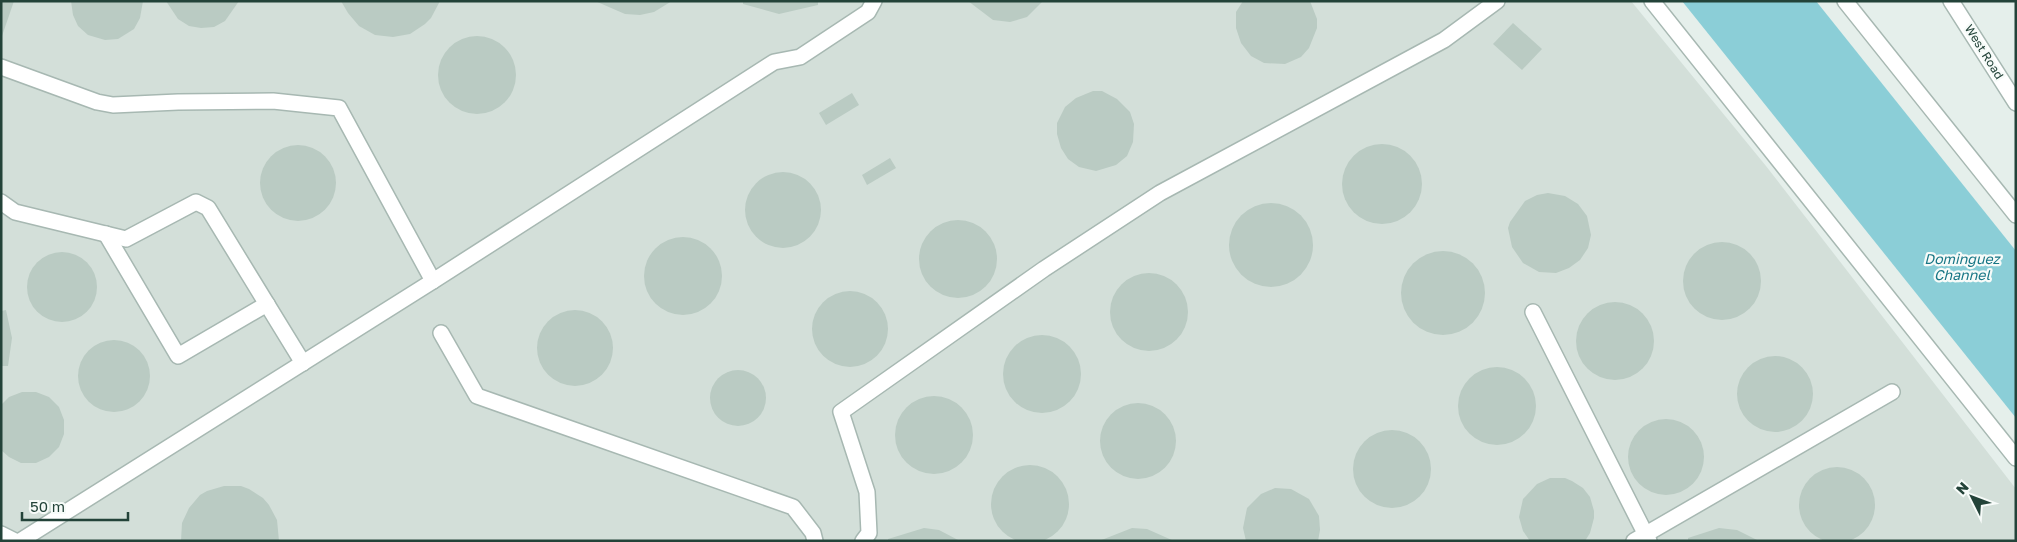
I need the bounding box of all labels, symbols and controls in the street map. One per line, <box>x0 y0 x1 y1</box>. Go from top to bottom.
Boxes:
street label: West Road <box>1962 22 2007 82</box>
water label: Dominguez Channel <box>1924 250 2002 283</box>
north arrow <box>1947 472 1997 522</box>
text: N <box>1952 478 1972 498</box>
scale bar <box>22 490 129 522</box>
text: 50 m <box>30 497 65 515</box>

